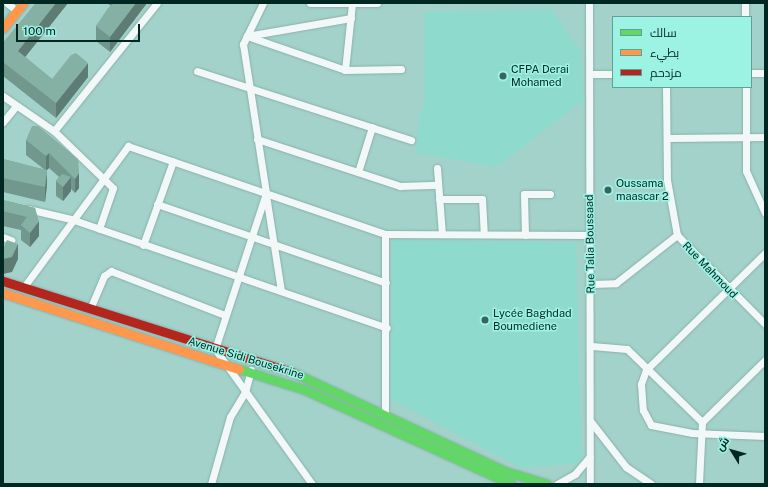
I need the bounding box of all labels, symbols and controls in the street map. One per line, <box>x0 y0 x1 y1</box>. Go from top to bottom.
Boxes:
scale bar <box>18 16 142 42</box>
legend <box>612 16 752 88</box>
text: 100 m <box>23 24 56 38</box>
text: سالك <box>650 26 677 40</box>
text: بطيء <box>650 46 679 60</box>
place label: CFPA Derai Mohamed <box>511 63 569 89</box>
text: مزدحم <box>650 66 682 80</box>
marker: CFPA Derai Mohamed <box>498 71 508 81</box>
place label: Oussama maascar 2 <box>616 177 669 203</box>
marker: Oussama maascar 2 <box>603 185 613 195</box>
street label: Rue Talia Boussaad <box>583 194 597 294</box>
street label: Rue Mahmoud <box>680 239 740 301</box>
place label: Lycée Baghdad Boumediene <box>493 307 572 333</box>
marker: Lycée Baghdad Boumediene <box>480 315 490 325</box>
street label: Avenue Sidi Bousekrine <box>187 334 305 382</box>
north arrow <box>712 431 752 471</box>
text: ش <box>713 435 731 453</box>

